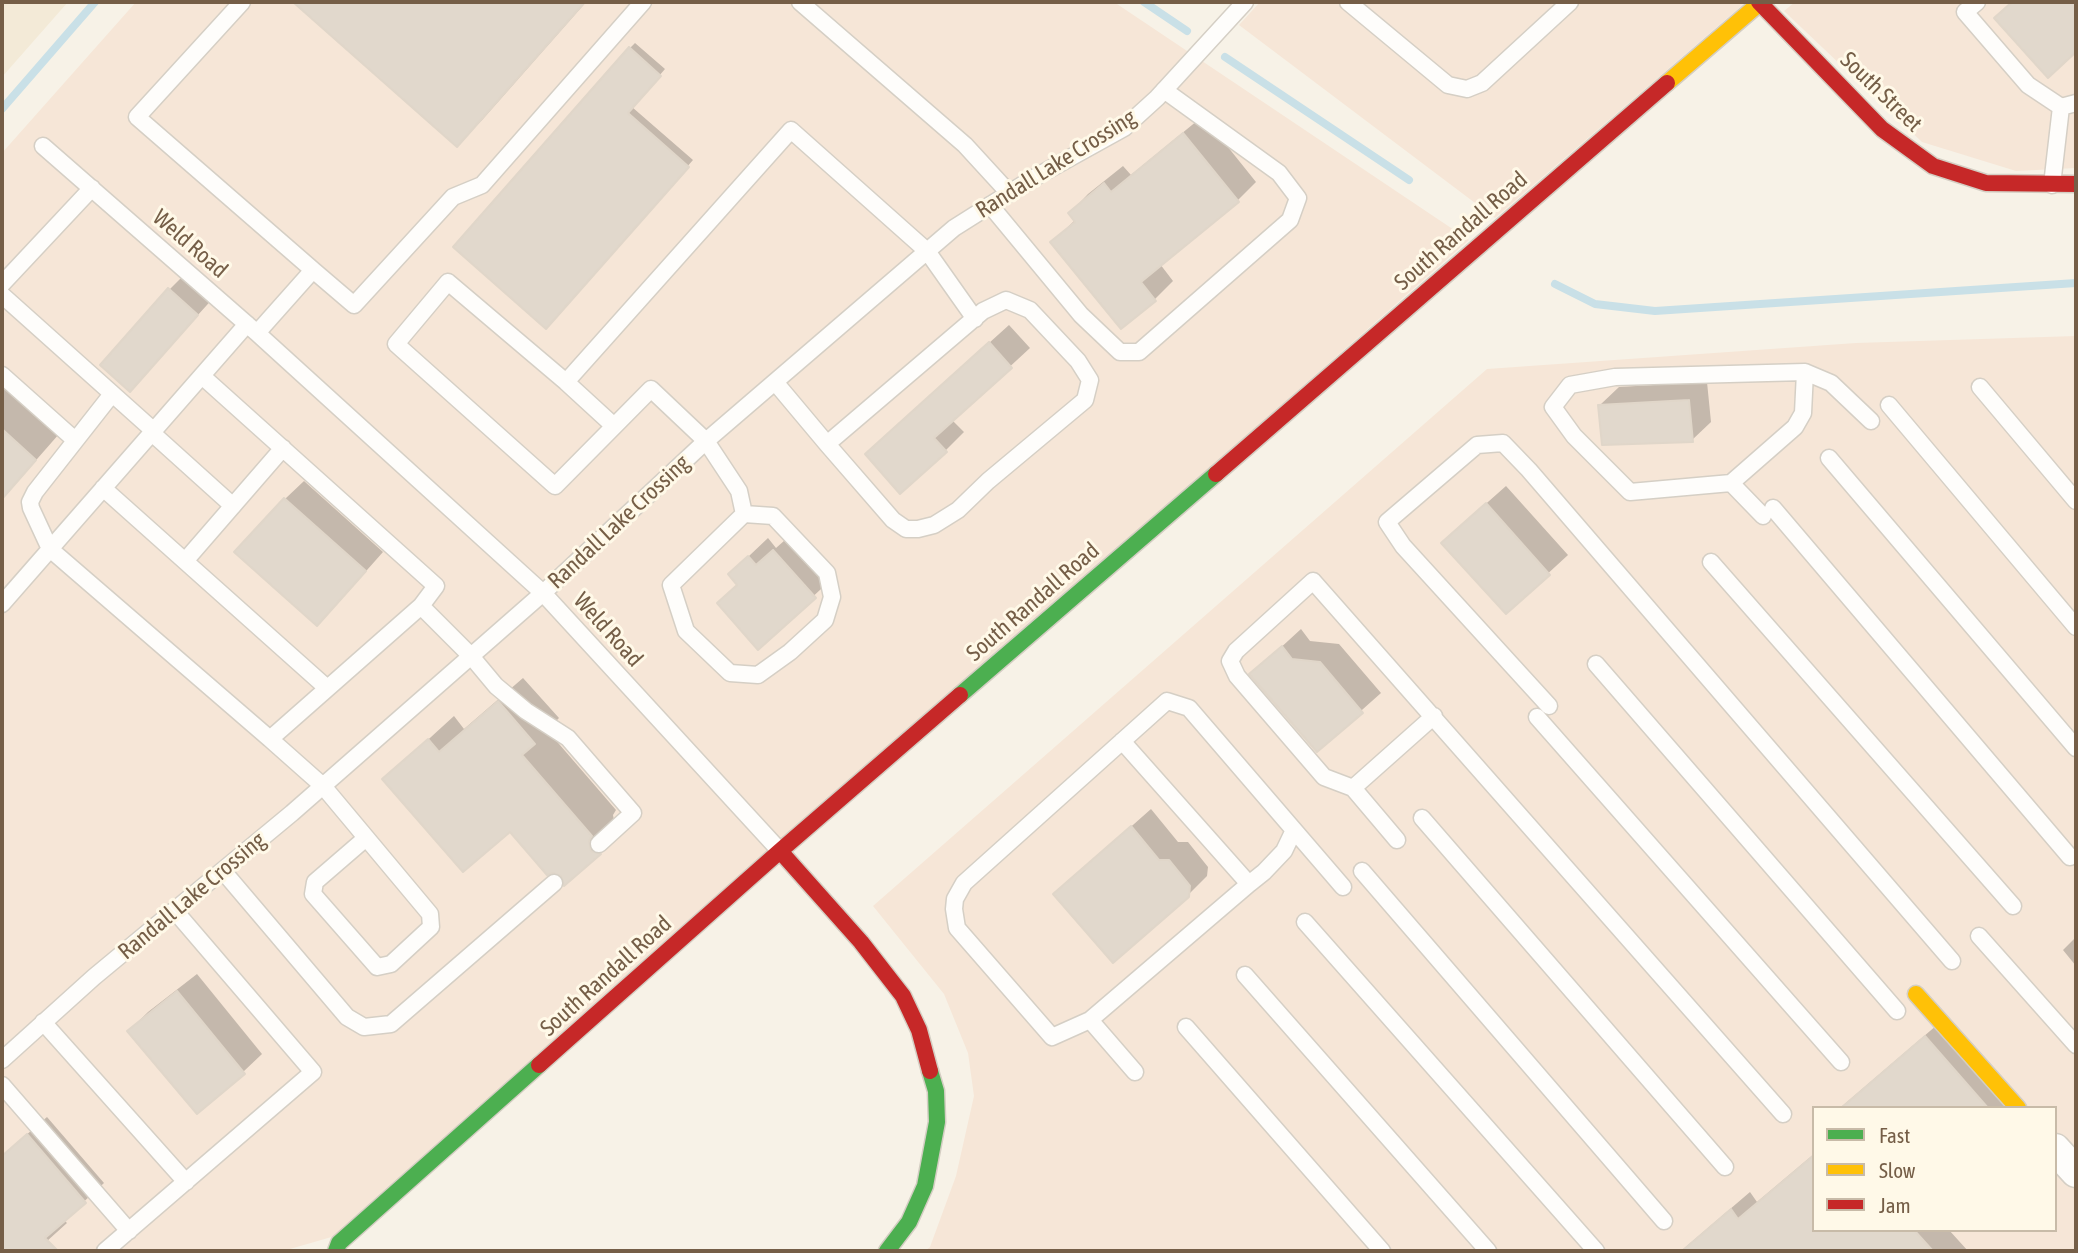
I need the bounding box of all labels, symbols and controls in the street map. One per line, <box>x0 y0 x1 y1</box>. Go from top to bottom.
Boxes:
street label: South Street <box>1834 46 1928 138</box>
street label: Randall Lake Crossing <box>971 104 1141 224</box>
street label: South Randall Road <box>1389 166 1533 296</box>
street label: Weld Road <box>147 204 233 284</box>
street label: Randall Lake Crossing <box>542 449 696 595</box>
street label: South Randall Road <box>961 537 1105 667</box>
street label: Weld Road <box>568 587 648 673</box>
street label: Randall Lake Crossing <box>113 826 271 966</box>
street label: South Randall Road <box>535 910 677 1042</box>
legend <box>1812 1106 2057 1232</box>
text: Fast <box>1879 1123 1910 1147</box>
text: Slow <box>1879 1158 1915 1182</box>
text: Jam <box>1879 1193 1911 1217</box>

